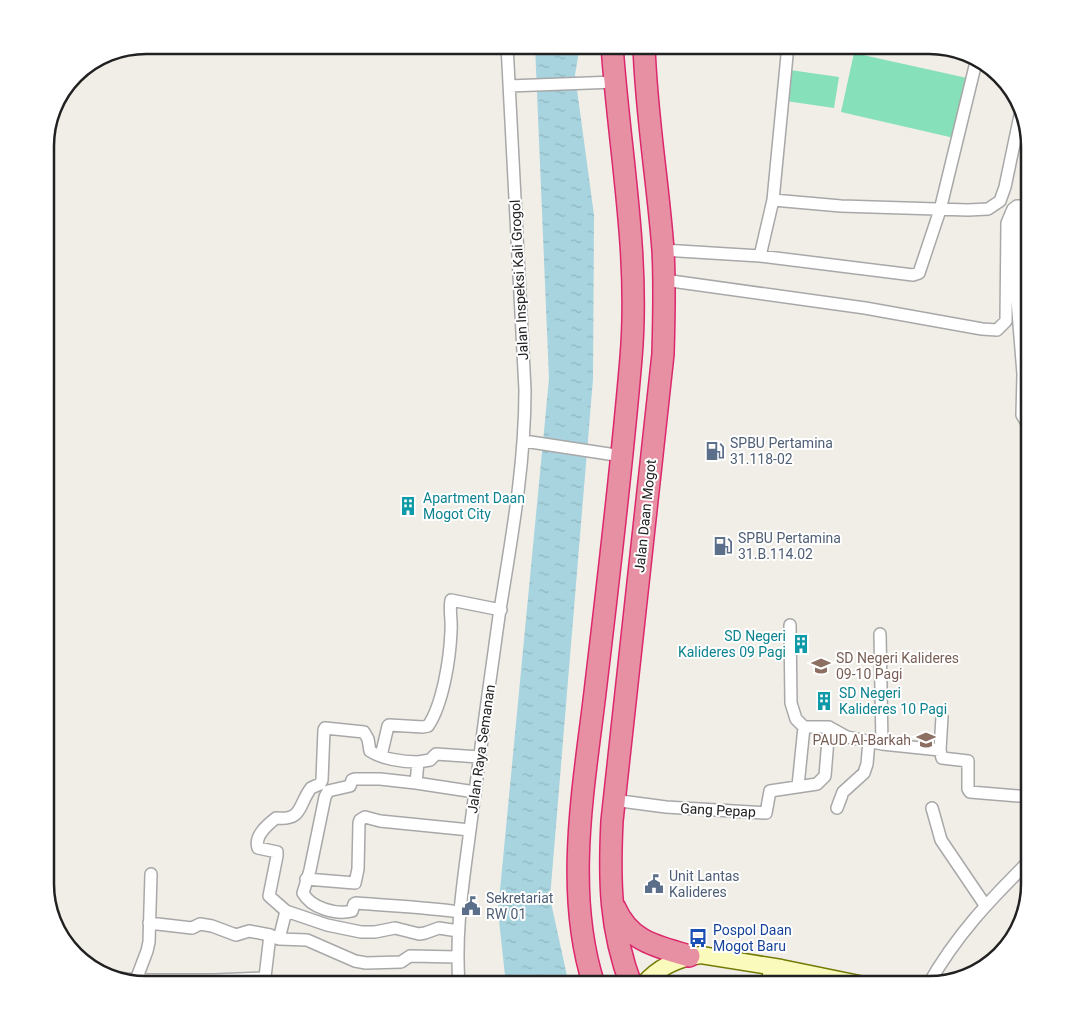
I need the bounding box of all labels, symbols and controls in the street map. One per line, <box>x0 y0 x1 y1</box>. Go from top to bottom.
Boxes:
street label: Jalan Inspeksi Kali Grogol <box>507 199 531 361</box>
place label: SPBU Pertamina 31.118-02 <box>730 435 833 467</box>
fuel station icon: SPBU Pertamina 31.118-02 <box>704 440 726 462</box>
street label: Jalan Daan Mogot <box>631 458 659 573</box>
place label: Apartment Daan Mogot City <box>423 490 525 522</box>
building icon: Apartment Daan Mogot City <box>397 495 419 517</box>
place label: SPBU Pertamina 31.B.114.02 <box>738 530 841 562</box>
fuel station icon: SPBU Pertamina 31.B.114.02 <box>712 535 734 557</box>
place label: SD Negeri Kalideres 09 Pagi <box>678 628 786 660</box>
building icon: SD Negeri Kalideres 09 Pagi <box>790 633 812 655</box>
place label: SD Negeri Kalideres 09-10 Pagi <box>836 650 959 682</box>
school or university icon: SD Negeri Kalideres 09-10 Pagi <box>810 655 832 677</box>
street label: Jalan Raya Semanan <box>464 684 498 814</box>
place label: SD Negeri Kalideres 10 Pagi <box>839 685 947 717</box>
building icon: SD Negeri Kalideres 10 Pagi <box>813 690 835 712</box>
school or university icon: PAUD Al-Barkah <box>915 729 937 751</box>
place label: PAUD Al-Barkah <box>812 732 911 748</box>
street label: Gang Pepap <box>680 800 756 820</box>
place label: Unit Lantas Kalideres <box>669 868 740 900</box>
public building icon: Unit Lantas Kalideres <box>643 873 665 895</box>
place label: Sekretariat RW 01 <box>486 890 554 922</box>
public building icon: Sekretariat RW 01 <box>460 895 482 917</box>
place label: Pospol Daan Mogot Baru <box>713 922 792 954</box>
bus stop icon: Pospol Daan Mogot Baru <box>687 927 709 949</box>

